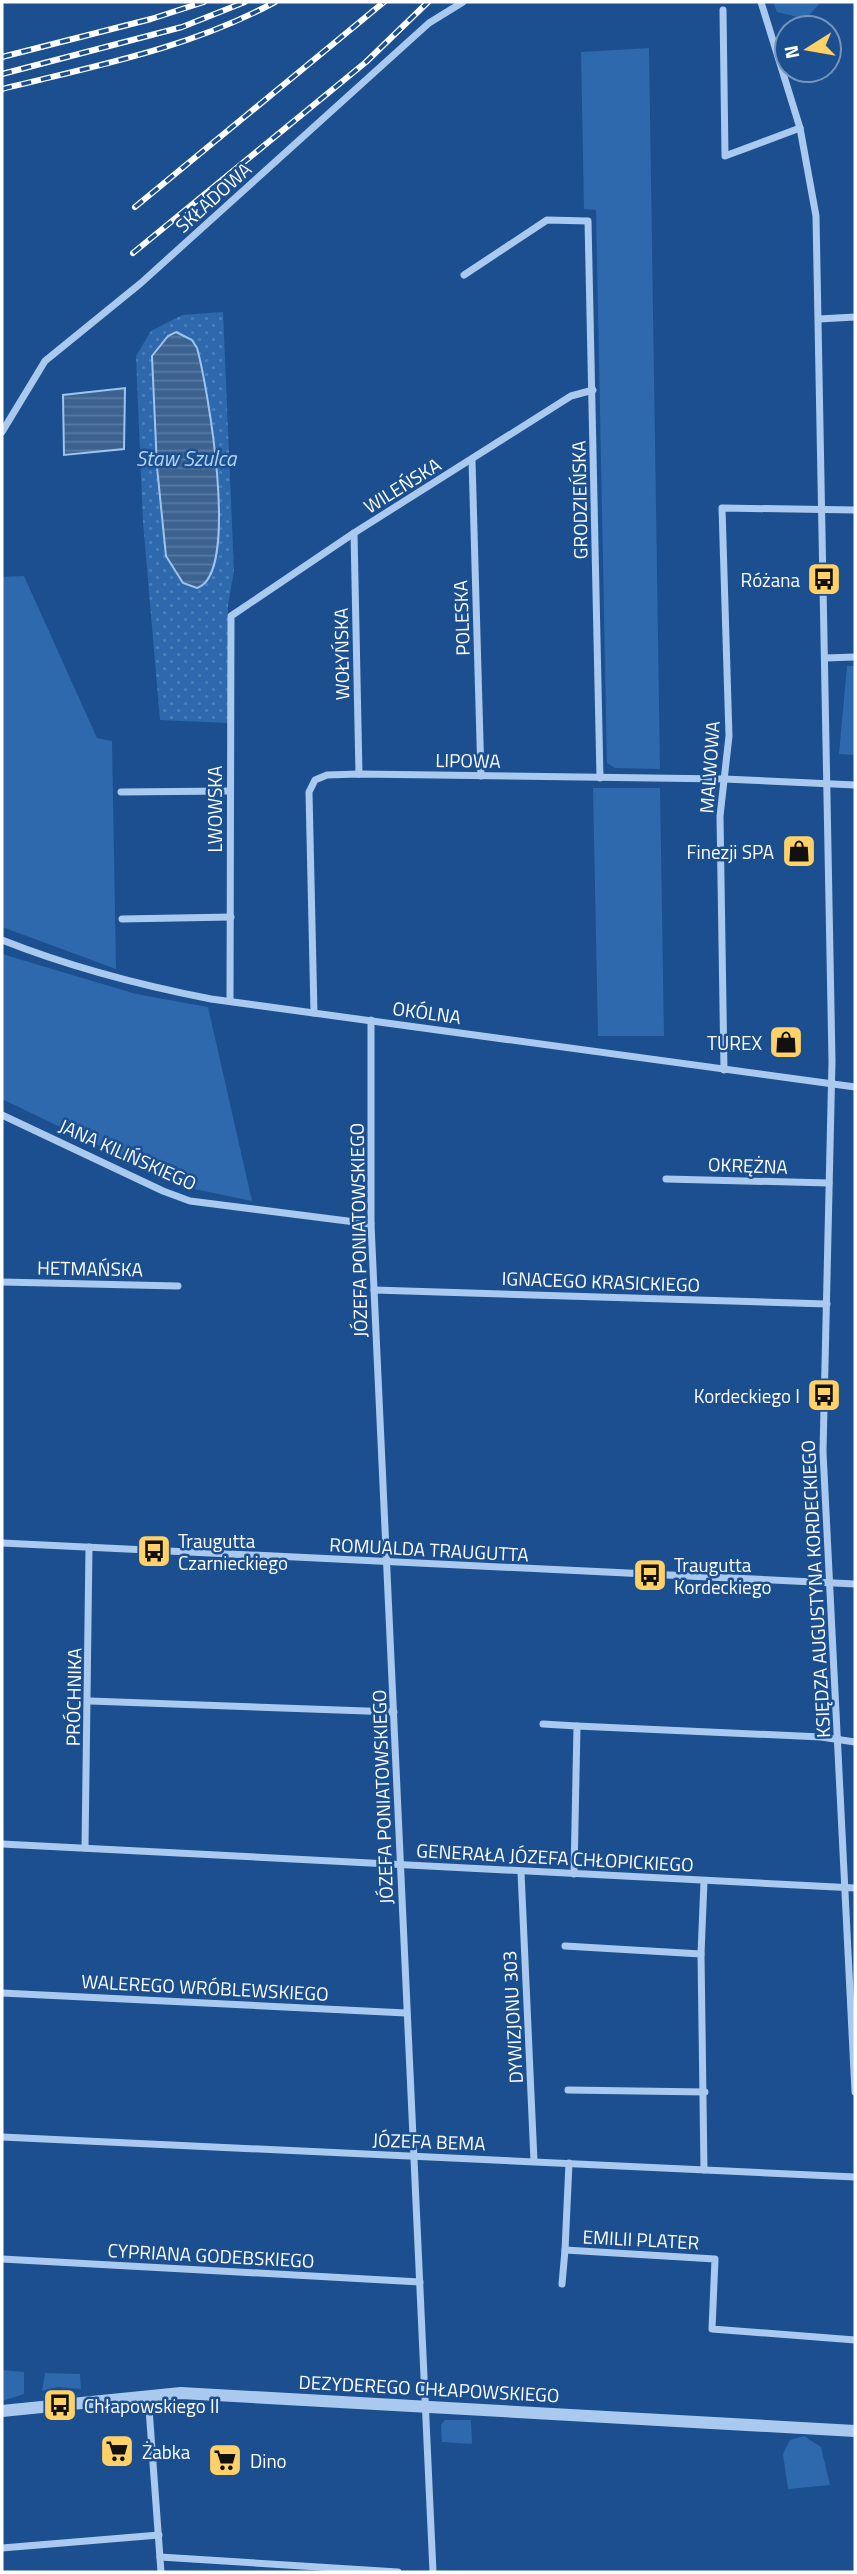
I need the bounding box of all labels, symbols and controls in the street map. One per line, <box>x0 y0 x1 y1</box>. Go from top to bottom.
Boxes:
north arrow <box>773 14 843 84</box>
text: N <box>775 43 806 62</box>
street label: SKŁADOWA <box>168 155 258 239</box>
street label: GRODZIEŃSKA <box>563 440 595 560</box>
water label: Staw Szulca <box>136 442 238 474</box>
street label: WILEŃSKA <box>358 450 446 520</box>
bus stop icon: Różana <box>805 560 843 598</box>
place label: Różana <box>741 565 800 594</box>
street label: POLESKA <box>445 580 477 656</box>
street label: WOŁYŃSKA <box>326 608 356 700</box>
street label: MALWOWA <box>691 720 727 814</box>
street label: LIPOWA <box>435 745 501 775</box>
street label: LWOWSKA <box>200 766 229 852</box>
shop icon: Finezji SPA <box>780 832 818 870</box>
place label: Finezji SPA <box>687 837 774 866</box>
street label: OKÓLNA <box>391 993 463 1031</box>
shop icon: TUREX <box>767 1023 805 1061</box>
place label: TUREX <box>707 1028 762 1057</box>
street label: JANA KILIŃSKIEGO <box>55 1111 201 1197</box>
street label: JÓZEFA PONIATOWSKIEGO <box>342 1122 374 1338</box>
street label: OKRĘŻNA <box>708 1149 788 1181</box>
street label: HETMAŃSKA <box>37 1253 143 1283</box>
street label: IGNACEGO KRASICKIEGO <box>501 1263 701 1299</box>
bus stop icon: Kordeckiego I <box>805 1376 843 1414</box>
place label: Kordeckiego I <box>694 1381 800 1410</box>
street label: KSIĘDZA AUGUSTYNA KORDECKIEGO <box>793 1439 837 1739</box>
place label: Traugutta Czarnieckiego <box>178 1526 288 1577</box>
street label: ROMUALDA TRAUGUTTA <box>329 1529 529 1569</box>
bus stop icon: Traugutta Czarnieckiego <box>135 1532 173 1570</box>
place label: Traugutta Kordeckiego <box>674 1550 771 1601</box>
bus stop icon: Traugutta Kordeckiego <box>631 1556 669 1594</box>
street label: PRÓCHNIKA <box>58 1648 88 1746</box>
street label: JÓZEFA PONIATOWSKIEGO <box>364 1689 400 1905</box>
street label: GENERAŁA JÓZEFA CHŁOPICKIEGO <box>416 1835 694 1879</box>
street label: DYWIZJONU 303 <box>494 1950 530 2084</box>
street label: WALEREGO WRÓBLEWSKIEGO <box>81 1966 329 2008</box>
street label: JÓZEFA BEMA <box>372 2125 486 2157</box>
street label: EMILII PLATER <box>582 2221 700 2257</box>
street label: CYPRIANA GODEBSKIEGO <box>107 2235 315 2275</box>
street label: DEZYDEREGO CHŁAPOWSKIEGO <box>298 2367 560 2409</box>
bus stop icon: Chłapowskiego II <box>41 2386 79 2424</box>
place label: Chłapowskiego II <box>84 2391 219 2420</box>
supermarket icon: Żabka <box>98 2432 136 2470</box>
place label: Żabka <box>142 2437 191 2466</box>
supermarket icon: Dino <box>206 2441 244 2479</box>
place label: Dino <box>250 2446 287 2475</box>

